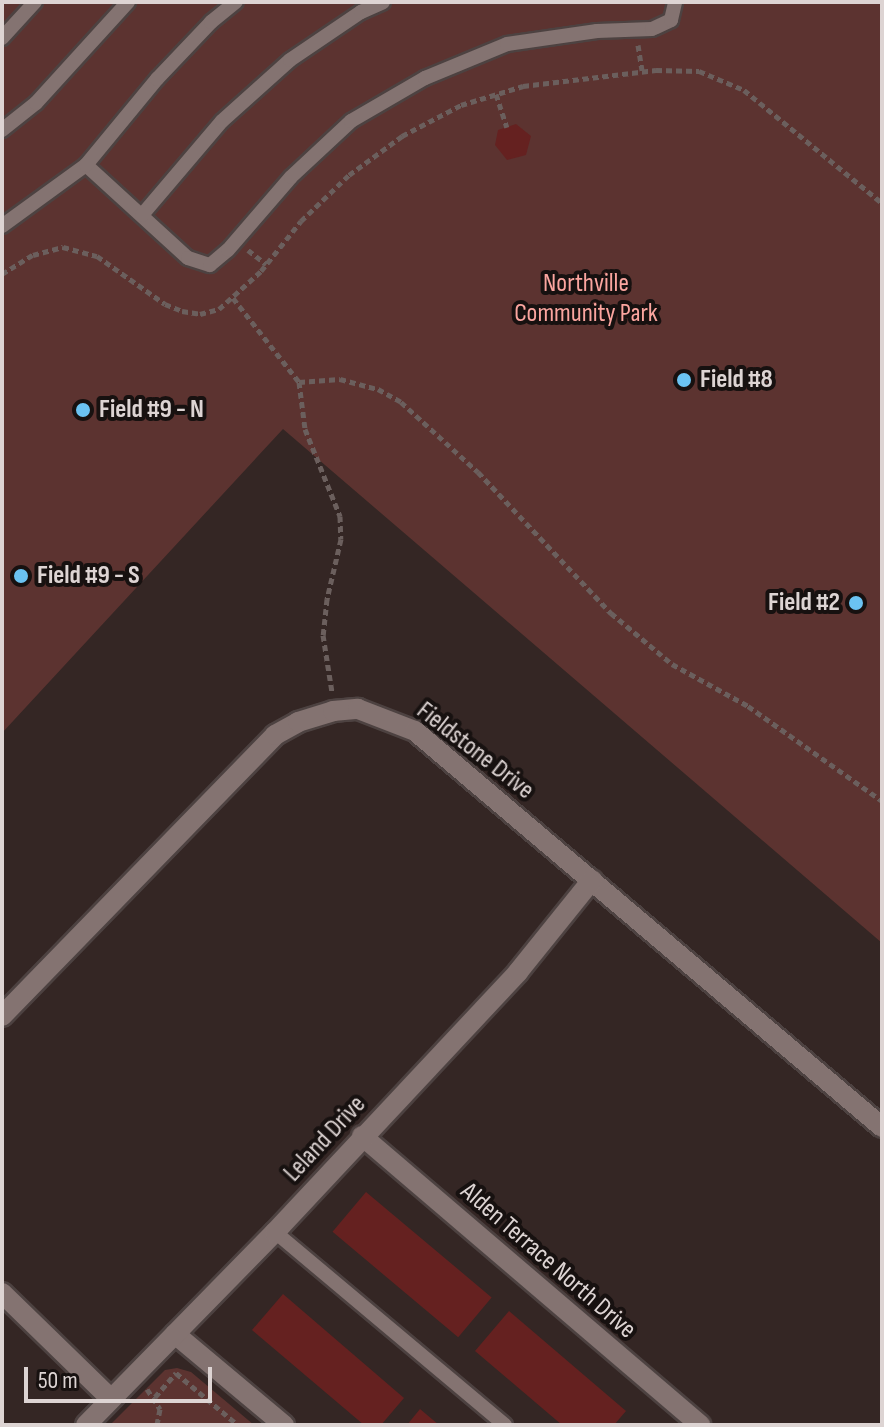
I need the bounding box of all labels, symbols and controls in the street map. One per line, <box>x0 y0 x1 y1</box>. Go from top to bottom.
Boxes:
park label: Northville Community Park <box>514 268 658 330</box>
place label: Field #8 <box>700 364 773 396</box>
marker: Field #8 <box>675 371 693 389</box>
place label: Field #9 - N <box>99 394 204 426</box>
marker: Field #9 - N <box>74 401 92 419</box>
place label: Field #9 - S <box>37 560 140 592</box>
marker: Field #9 - S <box>12 567 30 585</box>
place label: Field #2 <box>768 587 840 619</box>
marker: Field #2 <box>847 594 865 612</box>
street label: Fieldstone Drive <box>410 696 540 806</box>
street label: Leland Drive <box>277 1090 373 1188</box>
street label: Alden Terrace North Drive <box>454 1176 642 1346</box>
scale bar <box>28 1351 216 1401</box>
text: 50 m <box>38 1366 78 1395</box>

